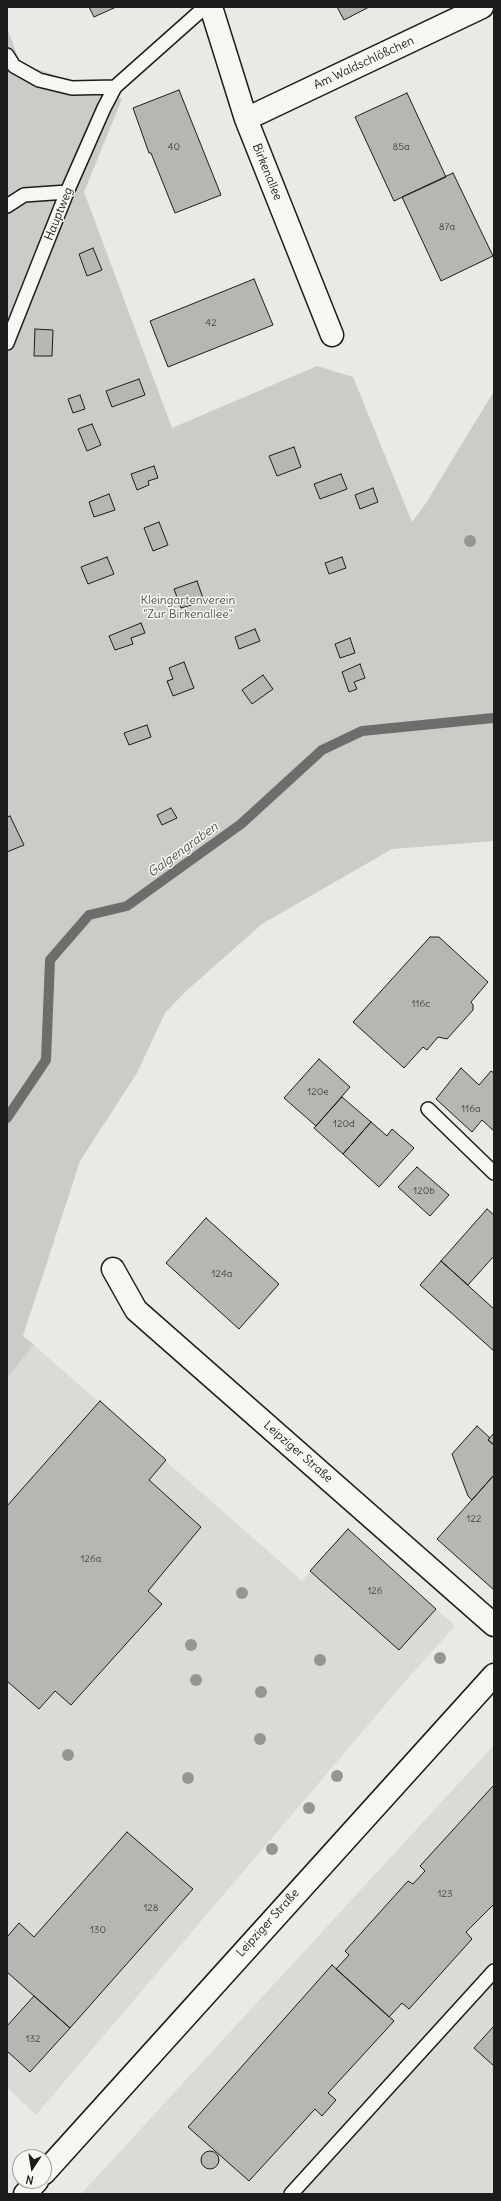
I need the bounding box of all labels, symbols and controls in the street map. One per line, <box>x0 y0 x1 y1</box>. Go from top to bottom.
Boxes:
street label: Am Waldschlößchen <box>312 33 416 93</box>
house number: 40 <box>168 141 180 153</box>
street label: Birkenallee <box>249 141 285 203</box>
house number: 85a <box>392 141 410 153</box>
street label: Hauptweg <box>42 185 76 243</box>
house number: 87a <box>439 221 455 233</box>
house number: 42 <box>205 317 217 329</box>
park label: Kleingartenverein "Zur Birkenallee" <box>141 594 235 622</box>
water label: Galgengraben <box>145 819 221 881</box>
house number: 116c <box>412 998 430 1010</box>
house number: 120e <box>307 1086 329 1098</box>
house number: 116a <box>461 1103 481 1115</box>
house number: 120d <box>333 1118 355 1130</box>
house number: 120b <box>413 1185 435 1197</box>
house number: 124a <box>212 1268 232 1280</box>
street label: Leipziger Straße <box>261 1418 335 1486</box>
house number: 122 <box>467 1513 481 1525</box>
house number: 126a <box>81 1553 101 1565</box>
house number: 126 <box>367 1585 383 1597</box>
street label: Leipziger Straße <box>234 1886 302 1960</box>
house number: 123 <box>437 1888 453 1900</box>
house number: 128 <box>143 1902 159 1914</box>
house number: 130 <box>90 1924 106 1936</box>
house number: 132 <box>25 2033 41 2045</box>
north arrow <box>12 2149 52 2189</box>
text: N <box>25 2172 35 2187</box>

